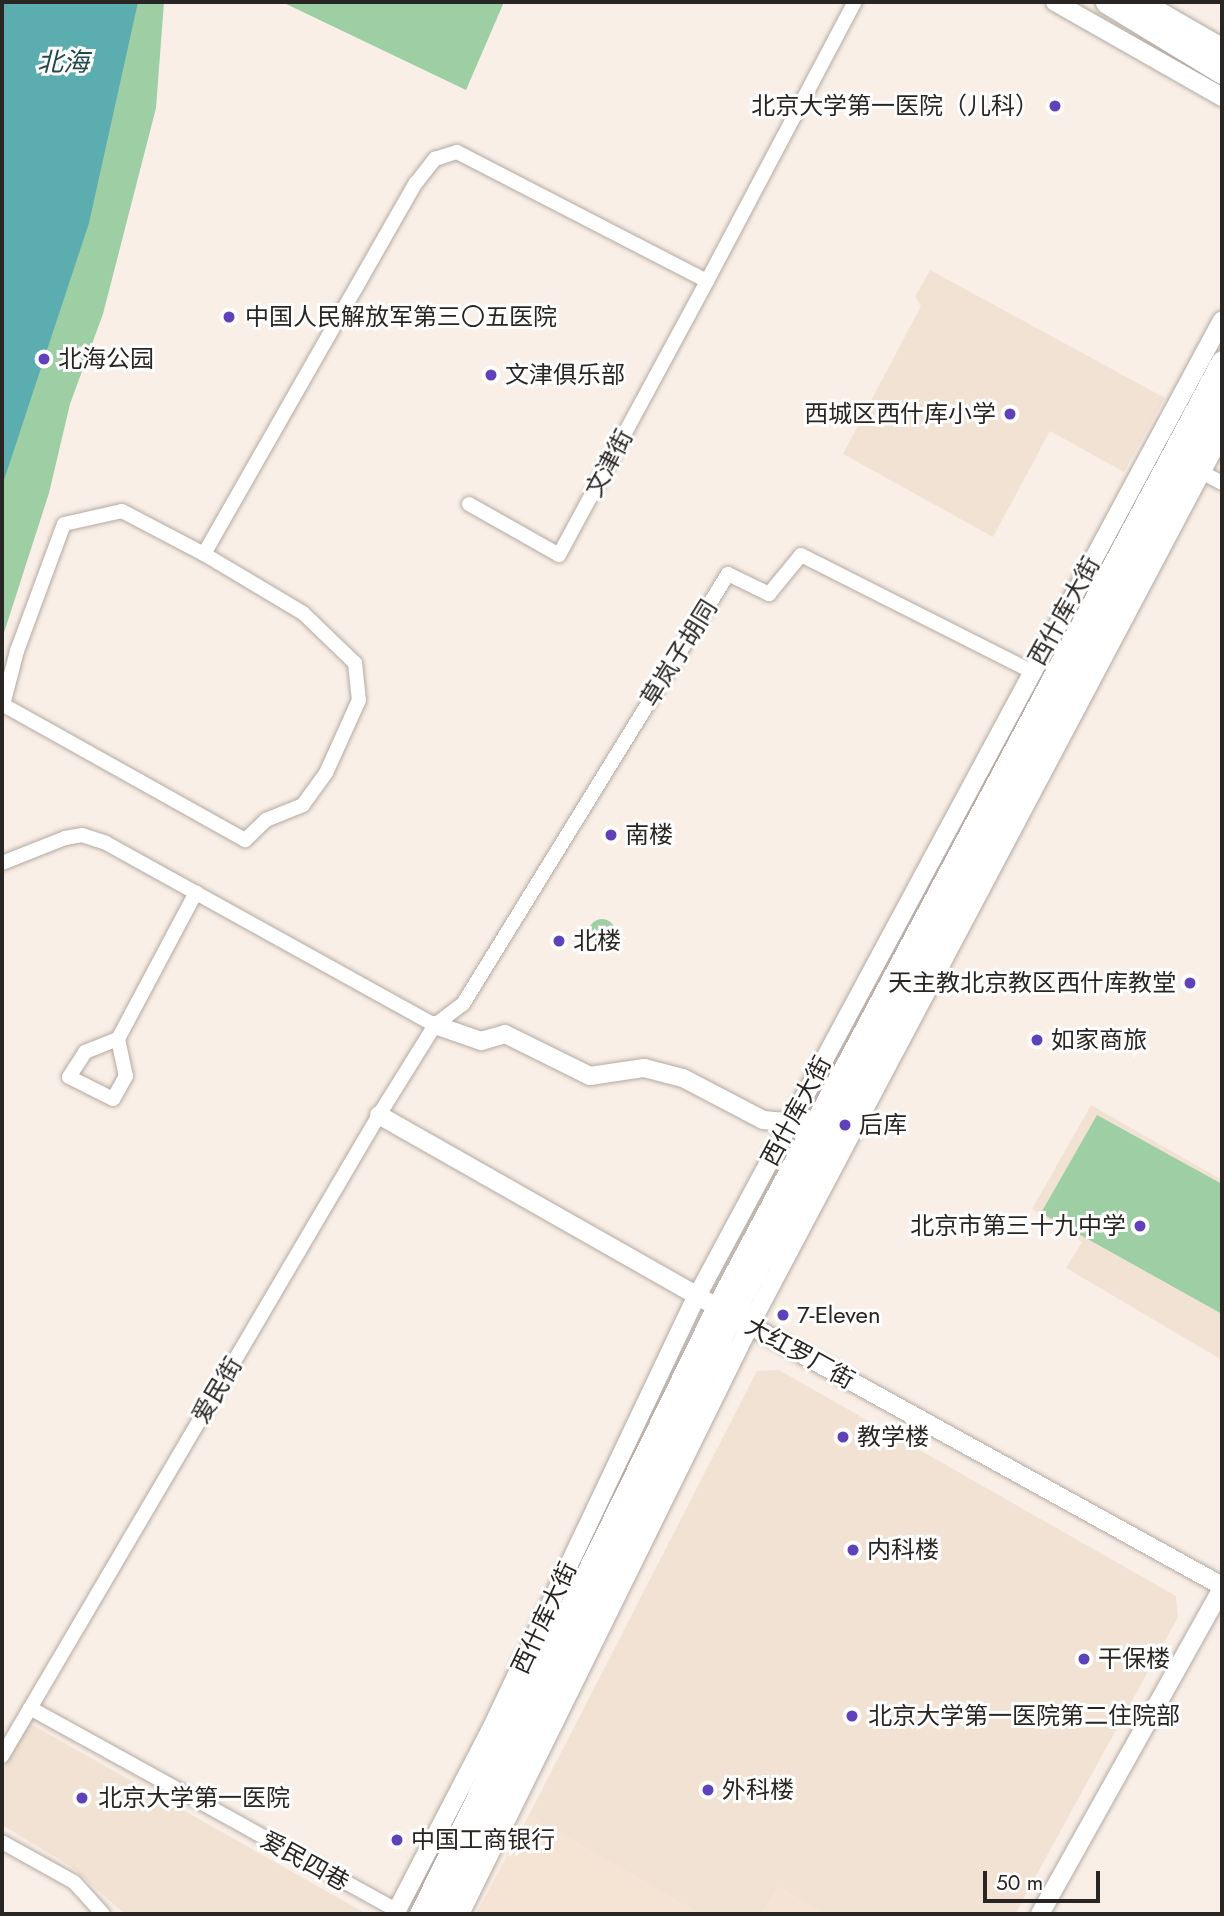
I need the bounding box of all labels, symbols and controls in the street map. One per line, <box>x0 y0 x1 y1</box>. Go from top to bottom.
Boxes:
water label: 北海 <box>37 47 89 79</box>
place label: 北京大学第一医院（儿科） <box>751 92 1039 120</box>
marker: 北京大学第一医院（儿科） <box>1045 96 1065 116</box>
place label: 中国人民解放军第三〇五医院 <box>245 303 557 331</box>
marker: 中国人民解放军第三〇五医院 <box>219 307 239 327</box>
place label: 北海公园 <box>58 345 154 373</box>
marker: 北海公园 <box>36 351 52 367</box>
place label: 文津俱乐部 <box>505 361 625 389</box>
marker: 文津俱乐部 <box>483 367 499 383</box>
place label: 西城区西什库小学 <box>804 400 996 428</box>
marker: 西城区西什库小学 <box>1002 406 1018 422</box>
street label: 文津街 <box>579 424 639 502</box>
street label: 西什库大街 <box>1022 552 1106 670</box>
street label: 草岚子胡同 <box>635 594 723 712</box>
place label: 南楼 <box>625 821 673 849</box>
marker: 南楼 <box>603 827 619 843</box>
place label: 北楼 <box>573 927 621 955</box>
marker: 北楼 <box>551 933 567 949</box>
place label: 天主教北京教区西什库教堂 <box>888 969 1176 997</box>
marker: 天主教北京教区西什库教堂 <box>1182 975 1198 991</box>
place label: 如家商旅 <box>1051 1026 1147 1054</box>
marker: 如家商旅 <box>1029 1032 1045 1048</box>
street label: 西什库大街 <box>755 1051 837 1171</box>
place label: 后库 <box>859 1111 907 1139</box>
marker: 后库 <box>837 1117 853 1133</box>
place label: 北京市第三十九中学 <box>910 1212 1126 1240</box>
marker: 北京市第三十九中学 <box>1132 1218 1148 1234</box>
place label: 7-Eleven <box>797 1301 881 1329</box>
marker: 7-Eleven <box>775 1307 791 1323</box>
street label: 大红罗厂街 <box>741 1311 859 1395</box>
street label: 爱民街 <box>186 1352 248 1428</box>
place label: 教学楼 <box>857 1423 929 1451</box>
marker: 教学楼 <box>835 1429 851 1445</box>
place label: 内科楼 <box>867 1536 939 1564</box>
marker: 内科楼 <box>845 1542 861 1558</box>
street label: 西什库大街 <box>506 1558 582 1678</box>
place label: 干保楼 <box>1098 1645 1170 1673</box>
marker: 干保楼 <box>1076 1651 1092 1667</box>
place label: 北京大学第一医院第二住院部 <box>868 1702 1180 1730</box>
marker: 北京大学第一医院第二住院部 <box>842 1706 862 1726</box>
place label: 外科楼 <box>722 1776 794 1804</box>
marker: 外科楼 <box>700 1782 716 1798</box>
place label: 北京大学第一医院 <box>98 1784 290 1812</box>
marker: 北京大学第一医院 <box>72 1788 92 1808</box>
street label: 爱民四巷 <box>256 1825 354 1897</box>
place label: 中国工商银行 <box>411 1826 555 1854</box>
marker: 中国工商银行 <box>389 1832 405 1848</box>
scale bar <box>986 1856 1103 1900</box>
text: 50 m <box>996 1868 1043 1898</box>

